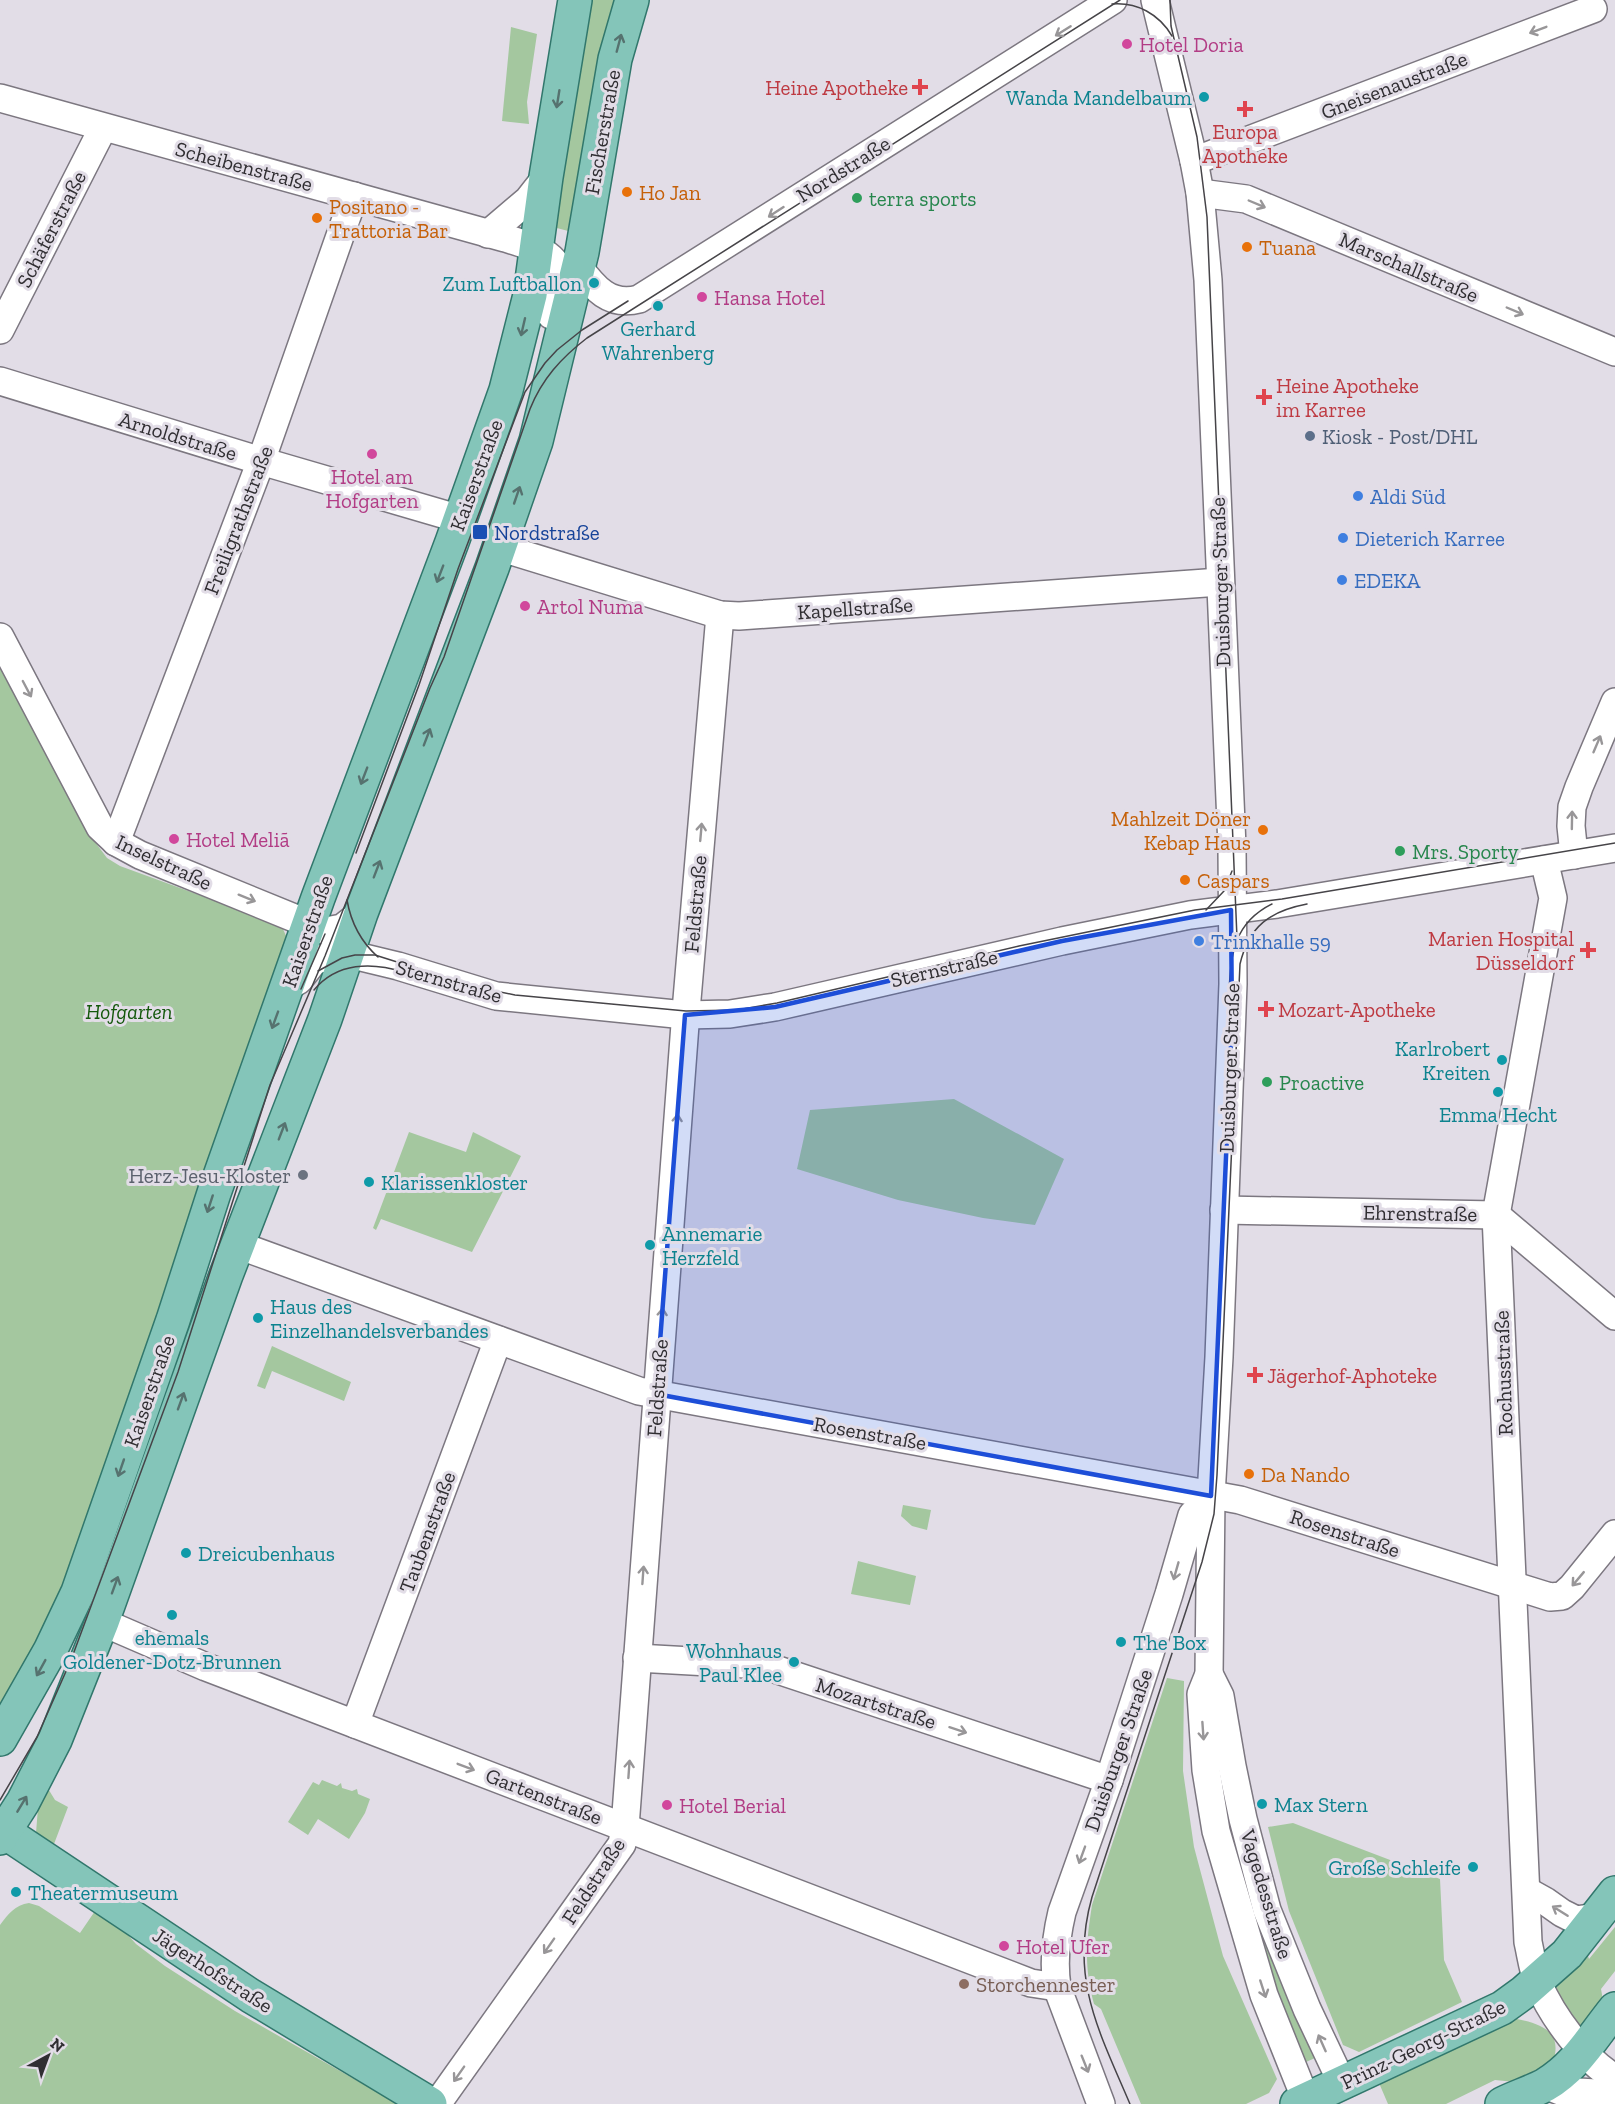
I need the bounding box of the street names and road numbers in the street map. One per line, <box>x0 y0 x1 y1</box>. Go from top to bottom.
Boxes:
street label: Gneisenaustraße <box>1317 46 1471 124</box>
street label: Fischerstraße <box>579 67 625 196</box>
street label: Nordstraße <box>792 130 895 208</box>
street label: Scheibenstraße <box>173 136 315 196</box>
street label: Schäferstraße <box>11 166 91 292</box>
street label: Marschallstraße <box>1336 226 1482 308</box>
street label: Arnoldstraße <box>116 406 240 466</box>
street label: Kaiserstraße <box>444 416 508 534</box>
street label: Freiligrathstraße <box>198 442 278 598</box>
street label: Duisburger Straße <box>1205 497 1235 667</box>
street label: Kapellstraße <box>796 591 914 625</box>
street label: Inselstraße <box>112 829 216 895</box>
street label: Feldstraße <box>678 854 712 954</box>
street label: Kaiserstraße <box>276 872 338 990</box>
street label: Sternstraße <box>888 944 1000 992</box>
street label: Sternstraße <box>393 954 505 1008</box>
street label: Duisburger Straße <box>1214 983 1244 1153</box>
street label: Ehrenstraße <box>1363 1200 1478 1226</box>
street label: Rochusstraße <box>1488 1310 1518 1436</box>
street label: Kaiserstraße <box>118 1332 180 1450</box>
street label: Feldstraße <box>641 1338 673 1438</box>
street label: Rosenstraße <box>812 1411 928 1455</box>
street label: Taubenstraße <box>394 1468 461 1596</box>
street label: Rosenstraße <box>1287 1503 1403 1563</box>
street label: Duisburger Straße <box>1079 1666 1157 1834</box>
street label: Mozartstraße <box>813 1672 939 1734</box>
street label: Gartenstraße <box>482 1762 606 1830</box>
street label: Vagedesstraße <box>1235 1825 1299 1962</box>
street label: Feldstraße <box>556 1833 630 1929</box>
street label: Jägerhofstraße <box>148 1922 278 2018</box>
street label: Prinz-Georg-Straße <box>1337 1993 1509 2095</box>

